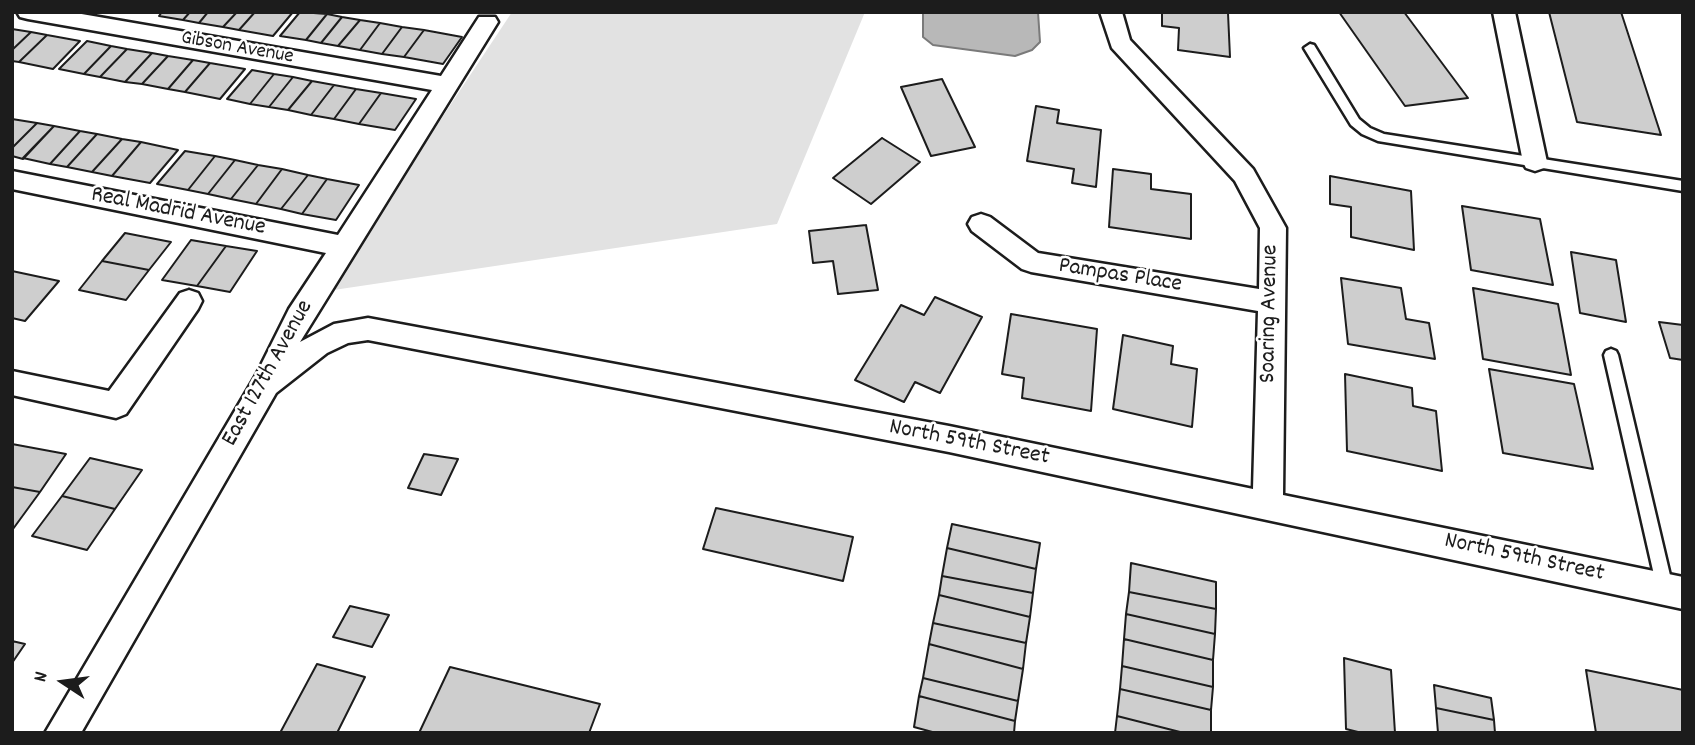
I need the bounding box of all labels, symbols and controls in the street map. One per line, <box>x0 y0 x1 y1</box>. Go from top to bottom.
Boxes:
street label: Gibson Avenue <box>179 27 295 71</box>
street label: Real Madrid Avenue <box>88 182 268 244</box>
street label: Soaring Avenue <box>1255 244 1287 384</box>
street label: Pampas Place <box>1056 253 1184 301</box>
street label: East 127th Avenue <box>217 296 321 452</box>
street label: North 59th Street <box>886 414 1052 474</box>
street label: North 59th Street <box>1442 528 1606 590</box>
north arrow <box>28 647 98 717</box>
text: N <box>28 670 56 685</box>

